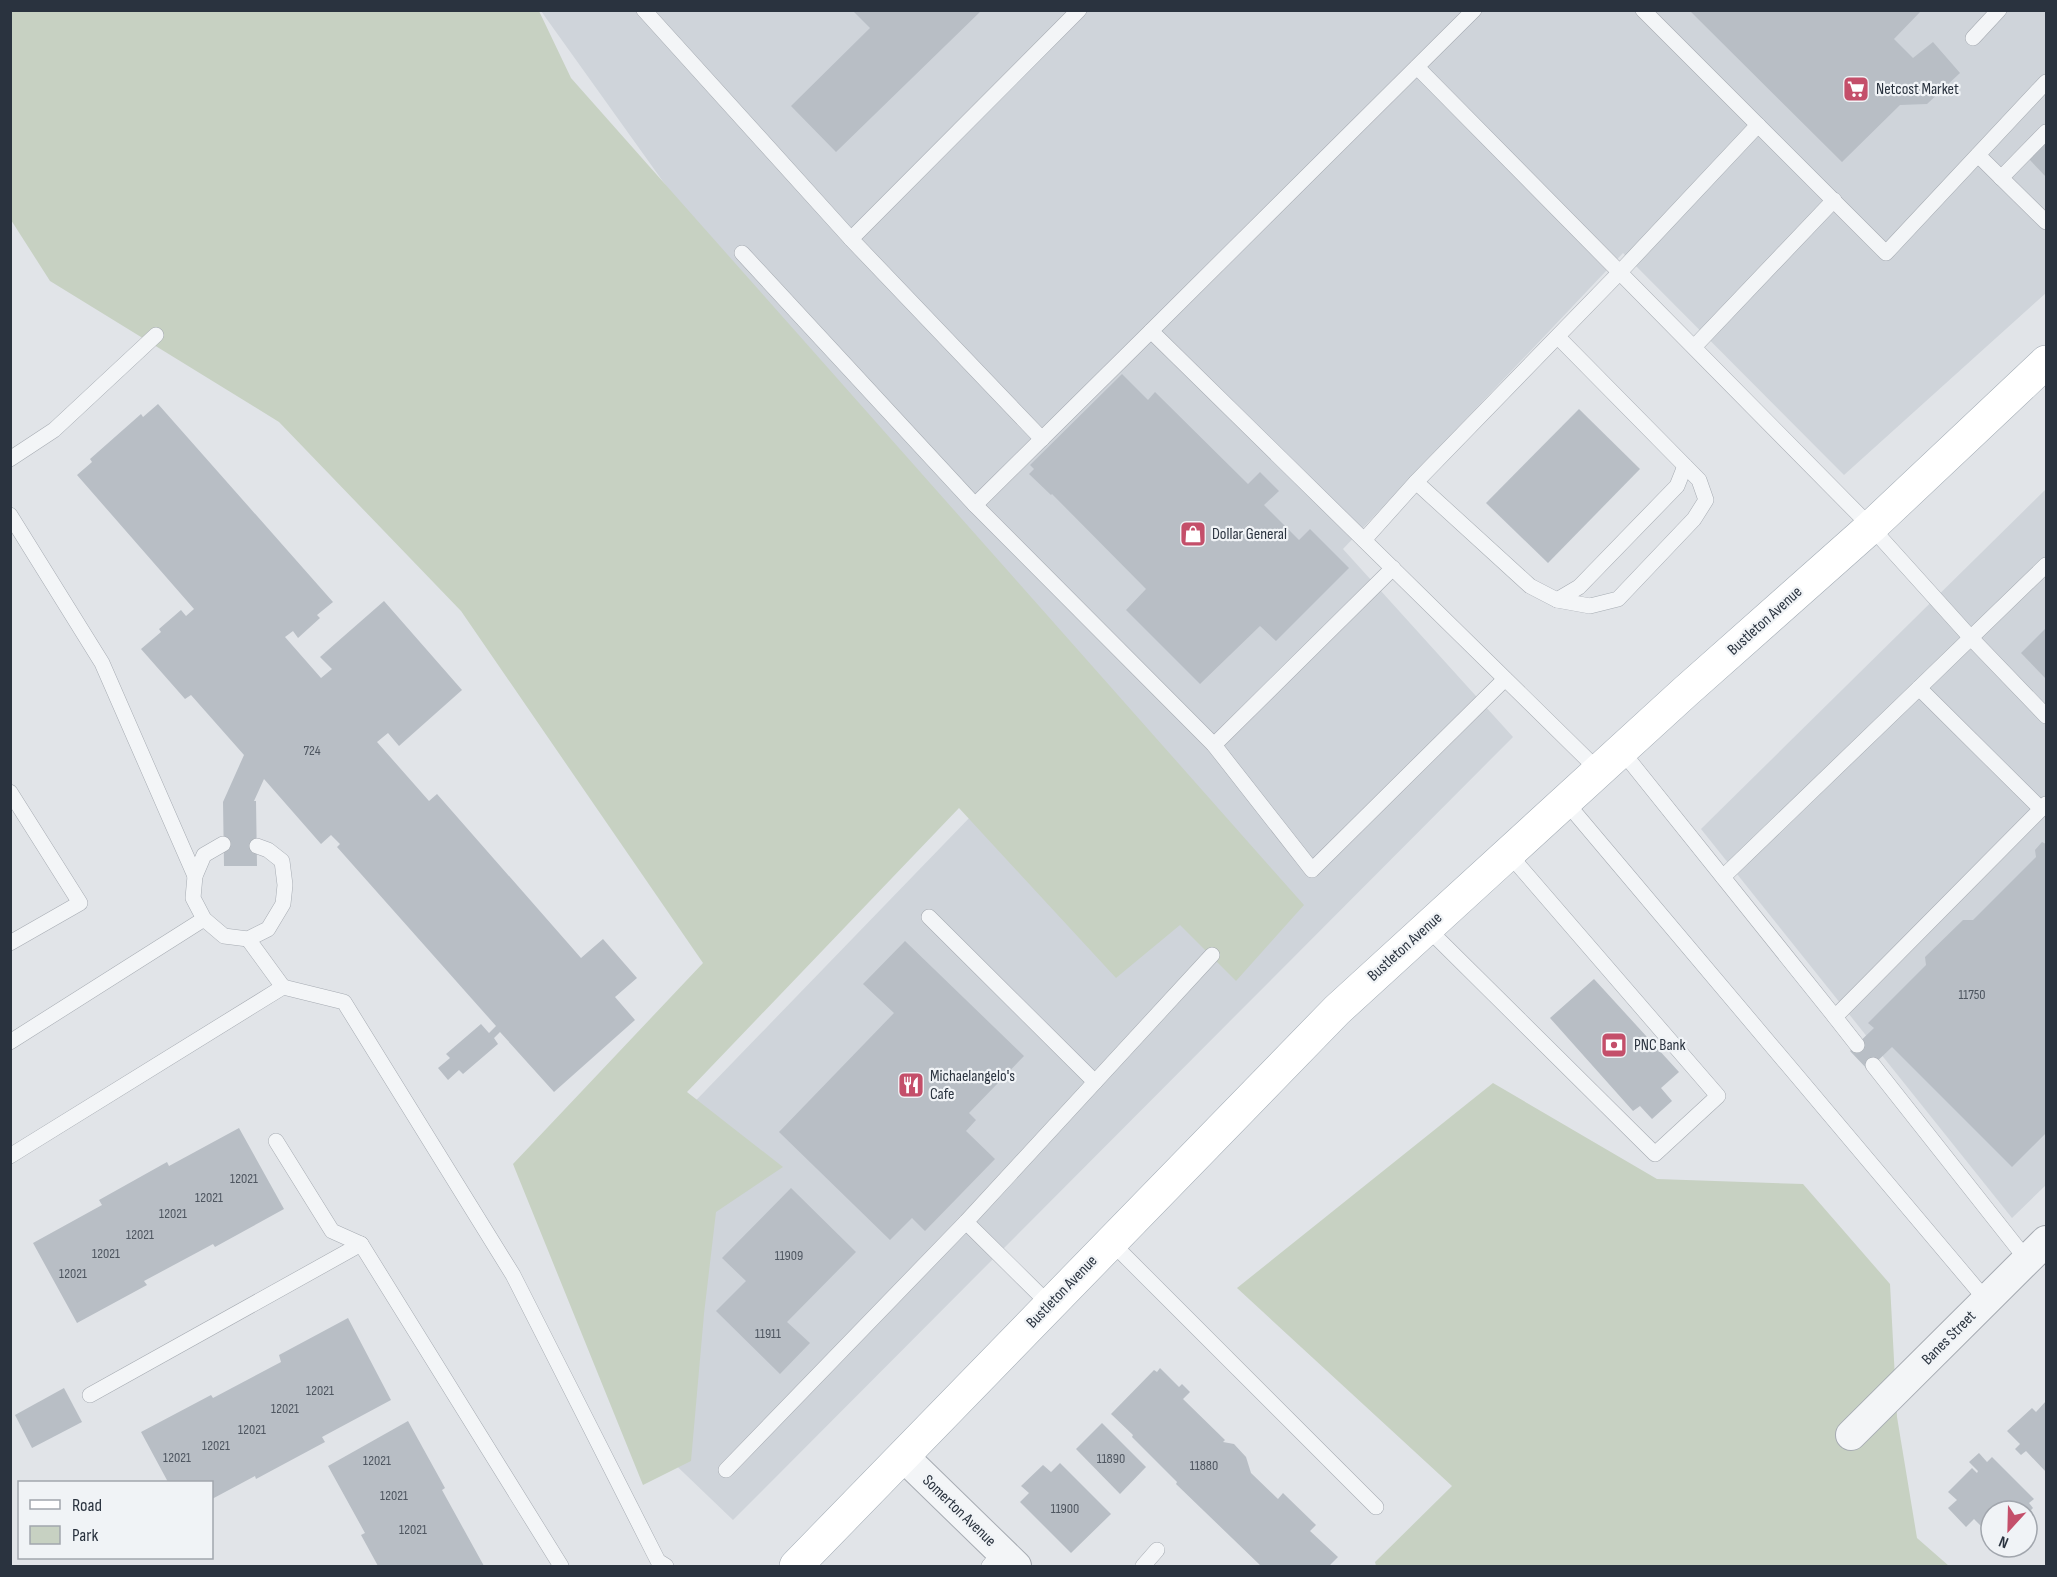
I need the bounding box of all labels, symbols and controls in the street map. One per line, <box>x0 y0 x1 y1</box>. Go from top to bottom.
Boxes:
supermarket icon: Netcost Market <box>1841 74 1871 104</box>
place label: Netcost Market <box>1876 80 1959 99</box>
shop icon: Dollar General <box>1178 519 1208 549</box>
place label: Dollar General <box>1212 525 1287 544</box>
street label: Bustleton Avenue <box>1724 583 1806 659</box>
house number: 724 <box>303 742 321 759</box>
street label: Bustleton Avenue <box>1364 909 1446 985</box>
house number: 11750 <box>1958 986 1986 1003</box>
bank icon: PNC Bank <box>1599 1030 1629 1060</box>
place label: PNC Bank <box>1634 1036 1686 1055</box>
place label: Michaelangelo's Cafe <box>930 1067 1015 1104</box>
restaurant icon: Michaelangelo's Cafe <box>896 1070 926 1100</box>
house number: 12021 <box>230 1170 258 1187</box>
house number: 12021 <box>195 1189 223 1206</box>
house number: 12021 <box>159 1205 187 1222</box>
house number: 12021 <box>126 1226 154 1243</box>
house number: 12021 <box>92 1245 120 1262</box>
house number: 11909 <box>775 1247 803 1264</box>
street label: Bustleton Avenue <box>1023 1252 1101 1332</box>
house number: 12021 <box>59 1265 87 1282</box>
street label: Banes Street <box>1918 1307 1980 1369</box>
house number: 11911 <box>755 1325 781 1342</box>
house number: 12021 <box>306 1382 334 1399</box>
house number: 12021 <box>271 1400 299 1417</box>
house number: 12021 <box>238 1421 266 1438</box>
house number: 12021 <box>202 1437 230 1454</box>
house number: 12021 <box>163 1449 191 1466</box>
house number: 11890 <box>1097 1450 1125 1467</box>
house number: 12021 <box>363 1452 391 1469</box>
house number: 11880 <box>1190 1457 1218 1474</box>
street label: Somerton Avenue <box>918 1471 1000 1551</box>
legend <box>18 1481 213 1559</box>
house number: 12021 <box>380 1487 408 1504</box>
text: Road <box>72 1495 102 1516</box>
north arrow <box>1979 1499 2039 1559</box>
house number: 11900 <box>1051 1500 1079 1517</box>
house number: 12021 <box>399 1521 427 1538</box>
text: Park <box>72 1525 98 1546</box>
text: N <box>1996 1531 2011 1552</box>

